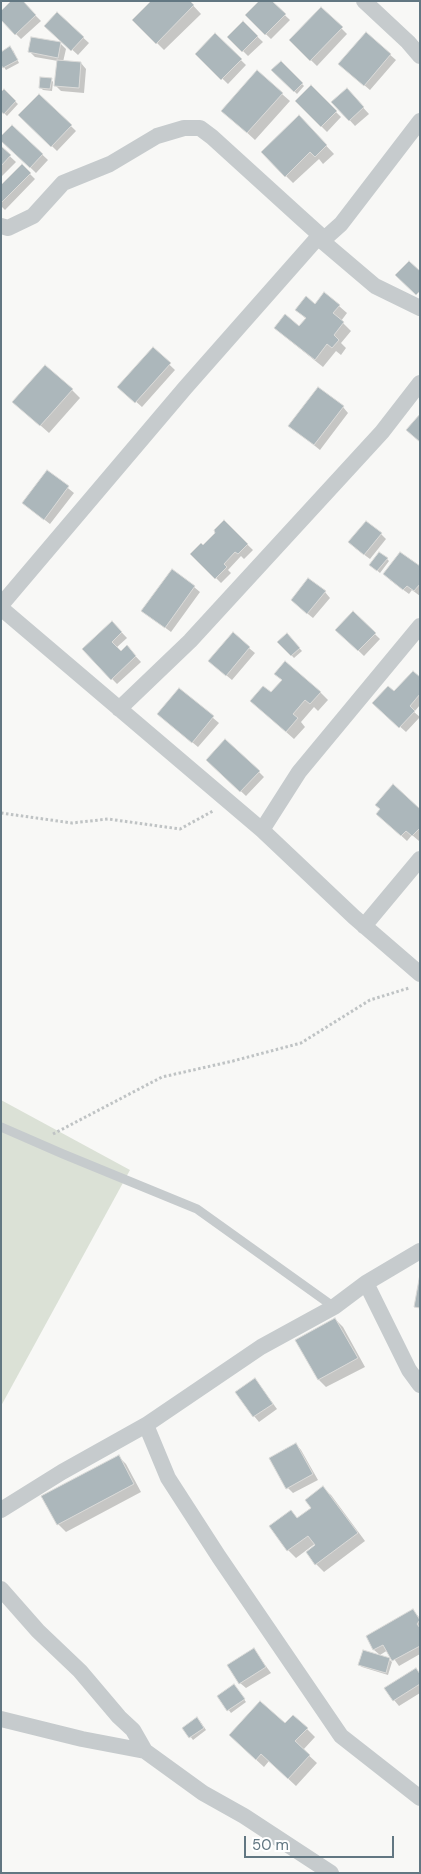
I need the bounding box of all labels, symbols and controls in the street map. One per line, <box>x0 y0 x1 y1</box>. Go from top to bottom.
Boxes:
scale bar <box>246 1826 396 1858</box>
text: 50 m <box>252 1835 289 1855</box>

